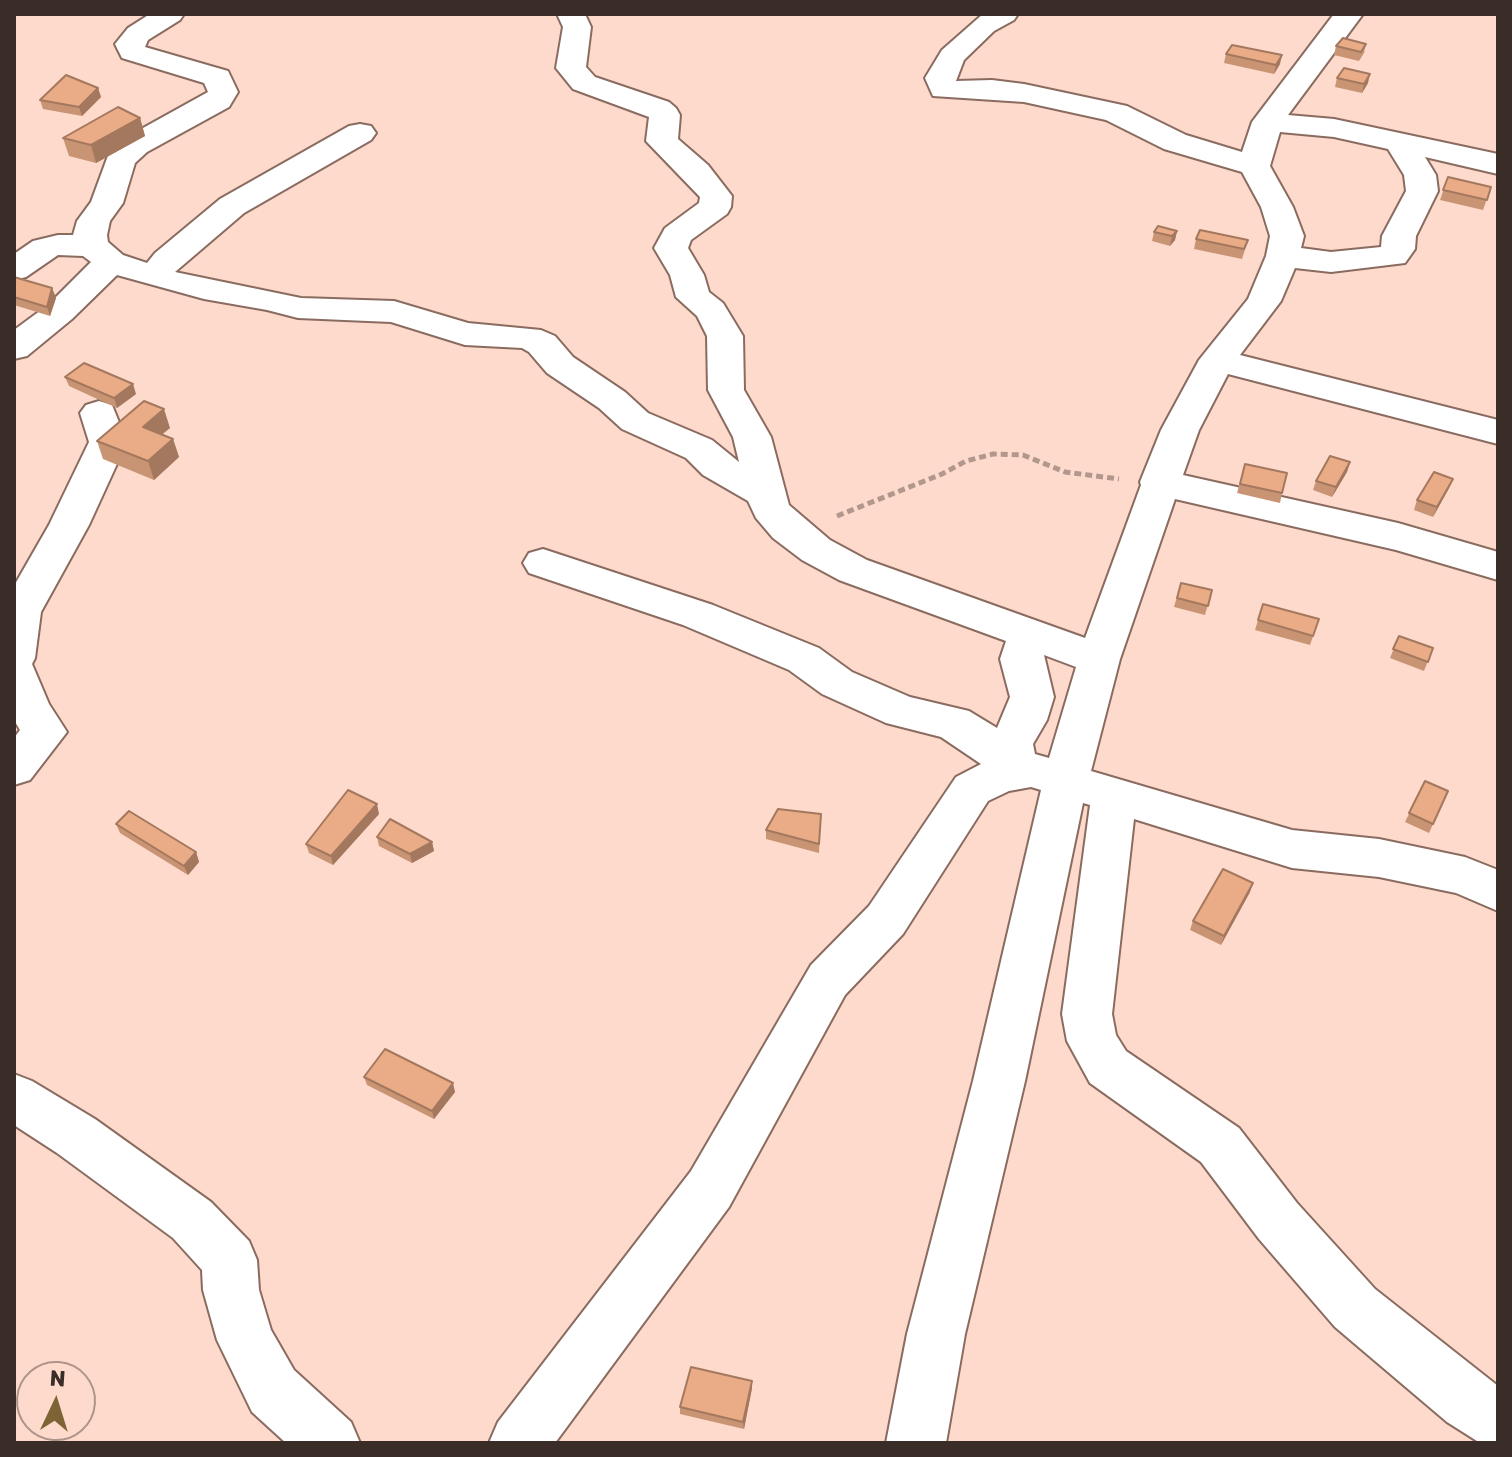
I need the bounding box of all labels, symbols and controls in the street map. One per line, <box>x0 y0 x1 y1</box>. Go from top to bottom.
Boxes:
north arrow <box>16 1361 96 1441</box>
text: N <box>49 1365 66 1393</box>

